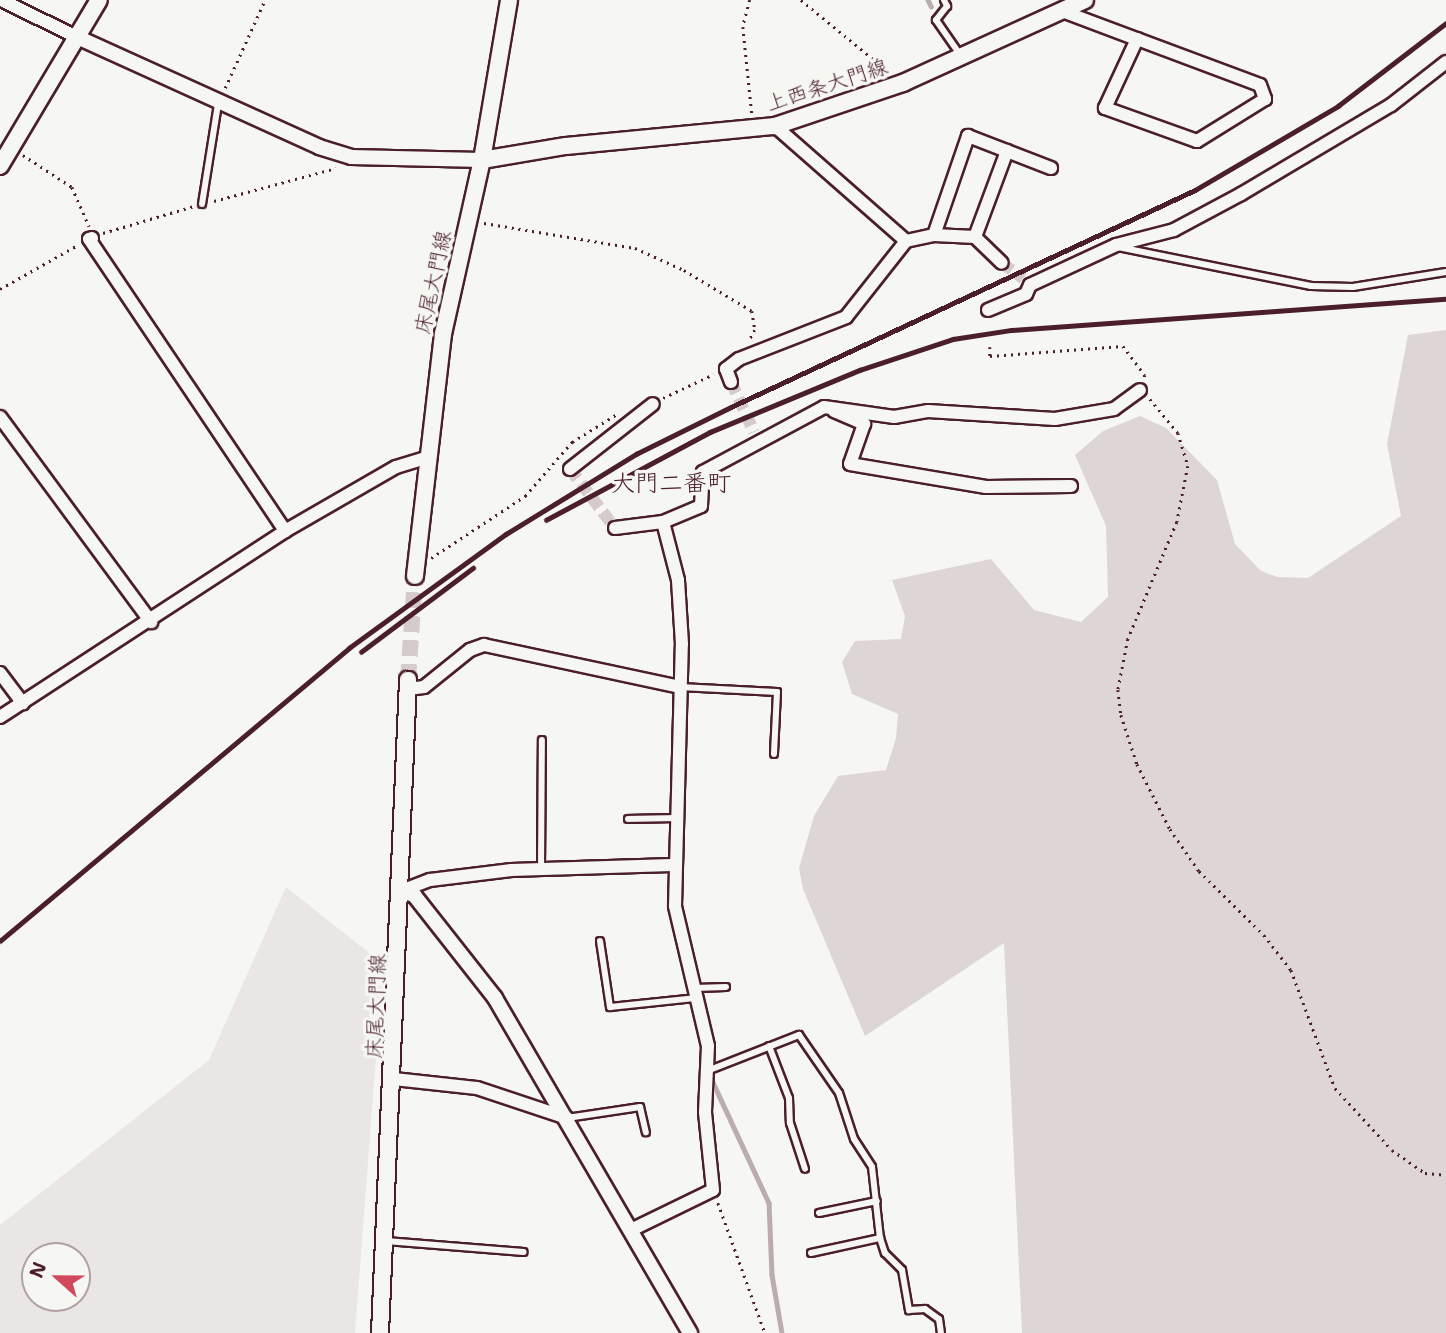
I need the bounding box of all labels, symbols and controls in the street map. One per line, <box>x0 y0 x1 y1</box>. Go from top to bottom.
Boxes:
street label: 上西条大門線 <box>763 54 891 116</box>
street label: 床尾大門線 <box>410 228 456 336</box>
district label: 大門二番町 <box>611 470 731 498</box>
street label: 床尾大門線 <box>362 953 390 1059</box>
north arrow <box>21 1242 91 1312</box>
text: N <box>23 1259 52 1282</box>

